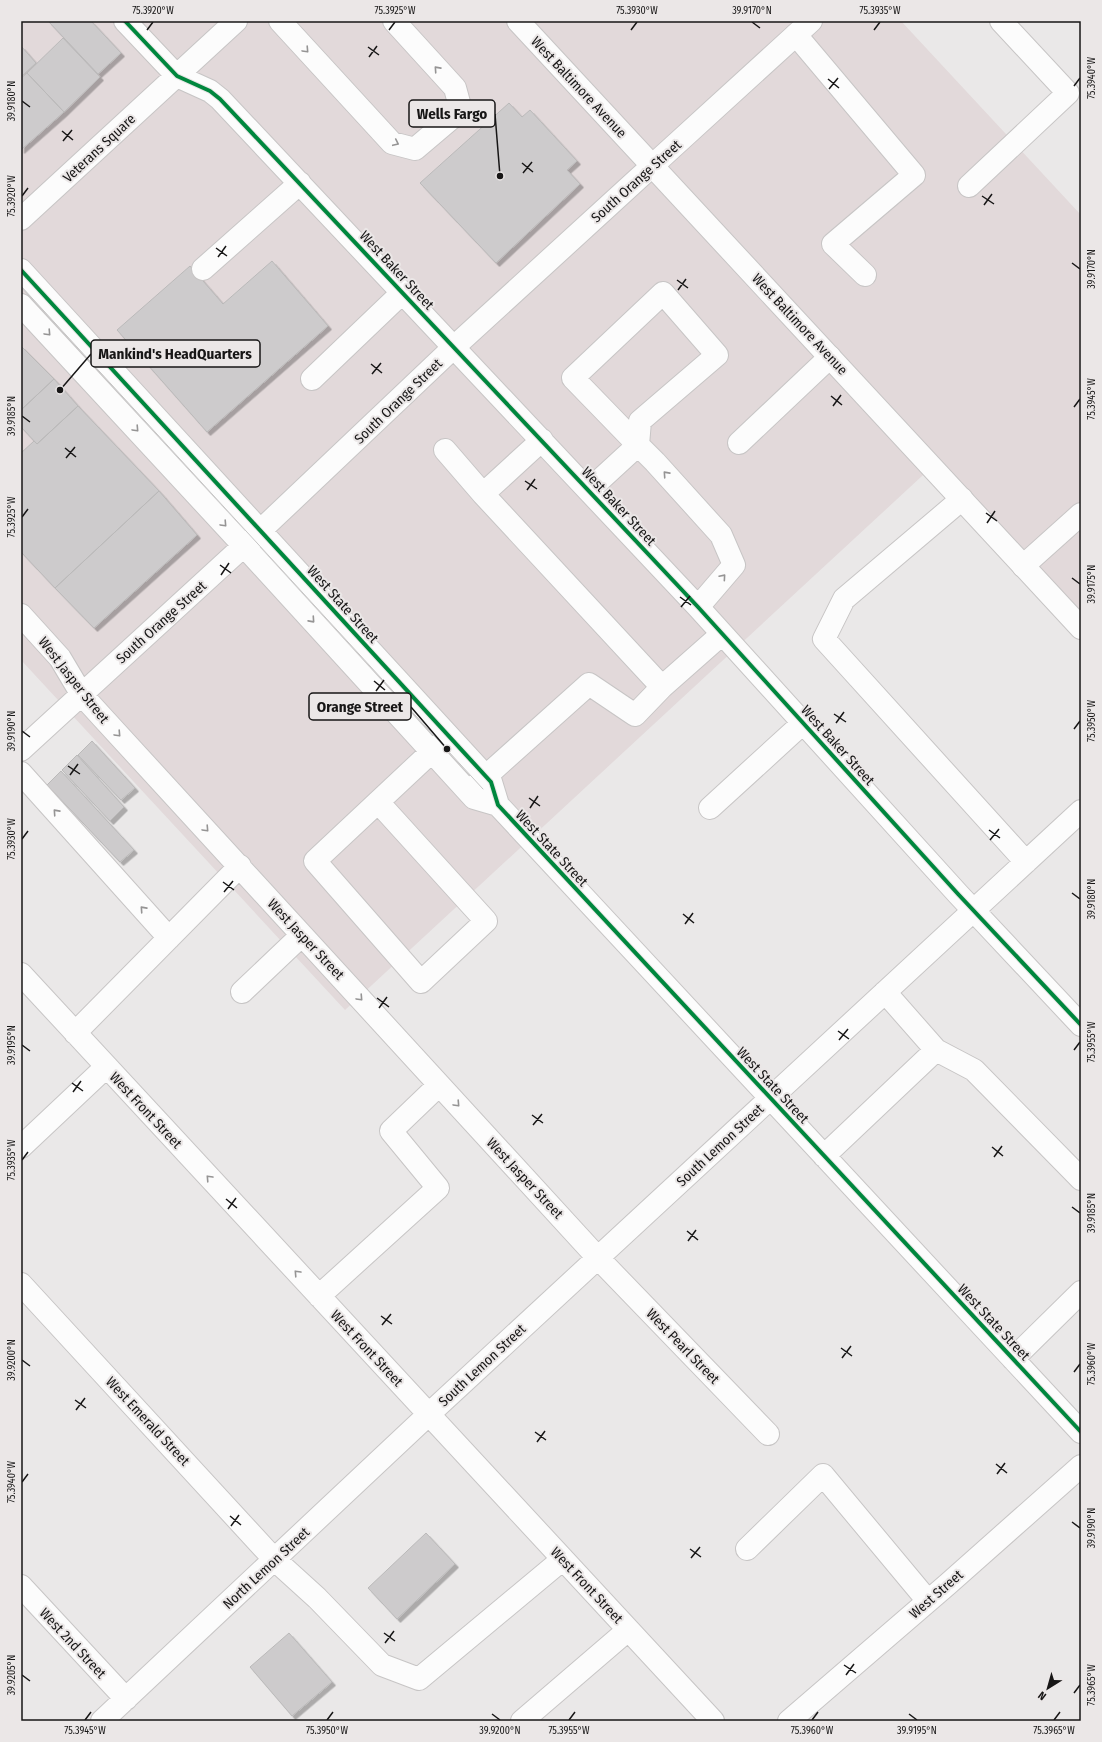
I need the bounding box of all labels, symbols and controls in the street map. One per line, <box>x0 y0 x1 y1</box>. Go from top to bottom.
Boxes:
text: 75.3920°W <box>132 5 174 17</box>
text: 75.3925°W <box>375 5 416 17</box>
text: 75.3930°W <box>616 5 658 17</box>
text: 39.9170°N <box>732 5 772 17</box>
text: 75.3935°W <box>860 5 901 17</box>
street label: West Baltimore Avenue <box>527 33 630 142</box>
one-way arrow <box>301 45 309 53</box>
text: 75.3940°W <box>1086 56 1098 99</box>
one-way arrow <box>435 66 442 74</box>
text: 39.9180°N <box>6 81 18 121</box>
callout: Wells Fargo <box>409 100 495 127</box>
text: Wells Fargo <box>417 105 487 123</box>
street label: Veterans Square <box>60 110 139 186</box>
street label: South Orange Street <box>588 136 685 226</box>
one-way arrow <box>392 138 399 146</box>
text: 75.3920°W <box>6 175 18 217</box>
street label: West Baker Street <box>356 227 438 314</box>
text: 39.9170°N <box>1086 249 1098 289</box>
street label: West Baltimore Avenue <box>748 270 851 379</box>
one-way arrow <box>43 328 50 336</box>
callout: Mankind's HeadQuarters <box>91 340 260 367</box>
text: Mankind's HeadQuarters <box>98 345 252 363</box>
street label: South Orange Street <box>351 355 446 448</box>
text: 75.3945°W <box>1086 378 1098 420</box>
text: 39.9185°N <box>6 396 18 436</box>
one-way arrow <box>131 424 138 431</box>
street label: West Baker Street <box>578 463 660 550</box>
one-way arrow <box>664 472 671 479</box>
text: 75.3925°W <box>6 496 18 537</box>
one-way arrow <box>219 519 227 527</box>
street label: West State Street <box>303 562 382 647</box>
text: 39.9175°N <box>1086 565 1098 603</box>
one-way arrow <box>718 574 726 582</box>
street label: South Orange Street <box>113 577 210 667</box>
one-way arrow <box>307 615 314 623</box>
street label: West Jasper Street <box>35 634 113 727</box>
callout: Orange Street <box>309 693 411 720</box>
text: Orange Street <box>317 698 404 716</box>
text: 75.3950°W <box>1086 700 1098 742</box>
street label: West Baker Street <box>797 702 878 789</box>
text: 39.9190°N <box>6 711 18 751</box>
one-way arrow <box>113 729 121 737</box>
street label: West State Street <box>512 807 592 890</box>
one-way arrow <box>53 809 61 817</box>
text: 75.3930°W <box>6 818 18 860</box>
one-way arrow <box>201 825 208 832</box>
text: 39.9180°N <box>1086 879 1098 919</box>
street label: West Jasper Street <box>264 895 348 984</box>
one-way arrow <box>141 906 148 913</box>
one-way arrow <box>355 993 362 1000</box>
text: 75.3955°W <box>1086 1021 1098 1063</box>
text: 39.9195°N <box>6 1025 18 1065</box>
street label: West State Street <box>733 1044 813 1127</box>
street label: West Front Street <box>106 1069 186 1152</box>
one-way arrow <box>452 1099 460 1107</box>
street label: South Lemon Street <box>673 1100 768 1190</box>
street label: West Jasper Street <box>483 1134 567 1223</box>
text: 75.3935°W <box>6 1139 18 1180</box>
one-way arrow <box>206 1175 213 1182</box>
text: 39.9185°N <box>1086 1193 1098 1233</box>
one-way arrow <box>294 1270 302 1278</box>
street label: West State Street <box>954 1281 1034 1364</box>
street label: West Pearl Street <box>642 1305 723 1388</box>
street label: West Front Street <box>327 1307 407 1390</box>
street label: South Lemon Street <box>435 1320 530 1410</box>
text: 39.9200°N <box>6 1339 18 1381</box>
text: 75.3960°W <box>1086 1342 1098 1385</box>
street label: West Emerald Street <box>102 1373 193 1470</box>
text: 75.3940°W <box>6 1460 18 1503</box>
text: 39.9190°N <box>1086 1508 1098 1548</box>
street label: North Lemon Street <box>220 1524 313 1613</box>
street label: West Front Street <box>547 1544 627 1627</box>
street label: West Street <box>906 1566 967 1622</box>
street label: West 2nd Street <box>36 1605 110 1682</box>
text: 39.9205°N <box>6 1655 18 1695</box>
text: 75.3965°W <box>1086 1664 1098 1706</box>
north arrow <box>1028 1668 1068 1708</box>
text: N <box>1036 1688 1049 1703</box>
text: 75.3945°W <box>64 1725 106 1737</box>
text: 75.3950°W <box>306 1725 348 1737</box>
text: 39.9200°N <box>479 1725 521 1737</box>
text: 75.3955°W <box>548 1725 590 1737</box>
text: 75.3960°W <box>791 1725 834 1737</box>
text: 39.9195°N <box>897 1725 937 1737</box>
text: 75.3965°W <box>1033 1725 1075 1737</box>

